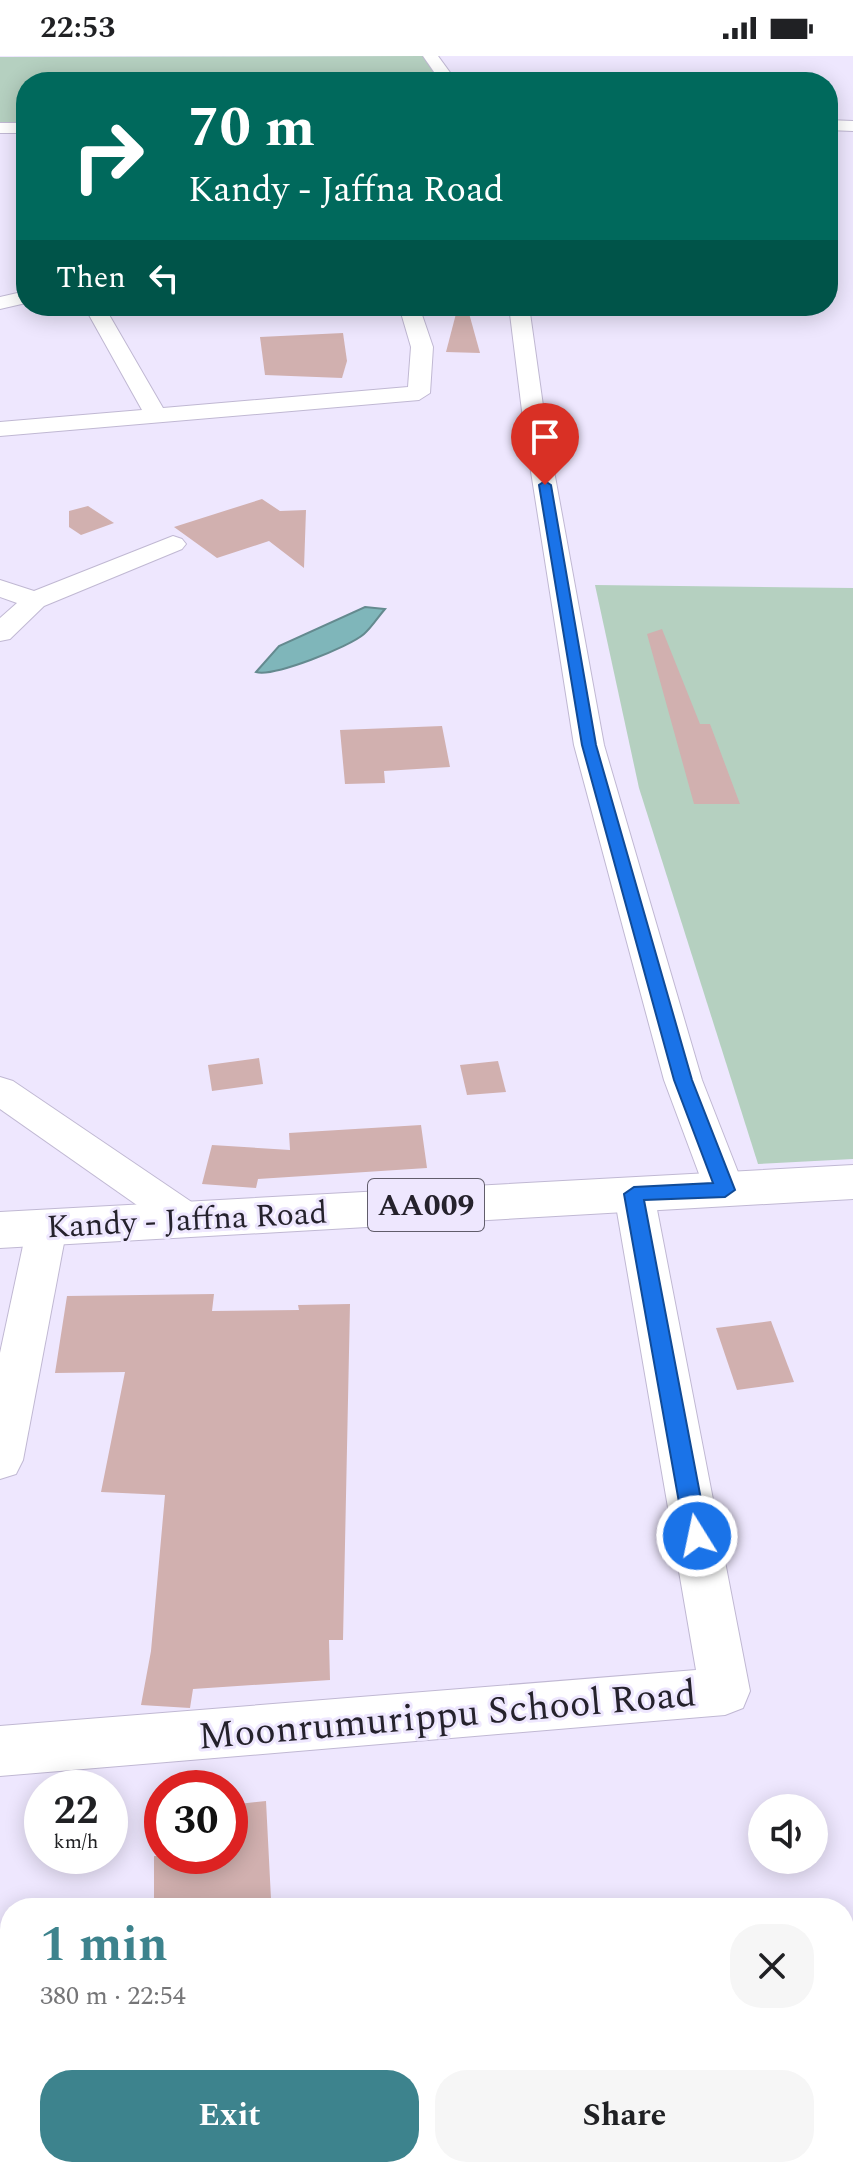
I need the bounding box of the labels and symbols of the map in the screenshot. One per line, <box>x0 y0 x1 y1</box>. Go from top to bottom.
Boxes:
pin <box>511 403 579 485</box>
road number: AA009 <box>368 1179 484 1231</box>
street label: Kandy - Jaffna Road <box>46 1189 329 1252</box>
position arrow <box>655 1494 739 1578</box>
street label: Moonrumurippu School Road <box>196 1665 699 1767</box>
speed limit sign: 30 <box>144 1770 248 1874</box>

